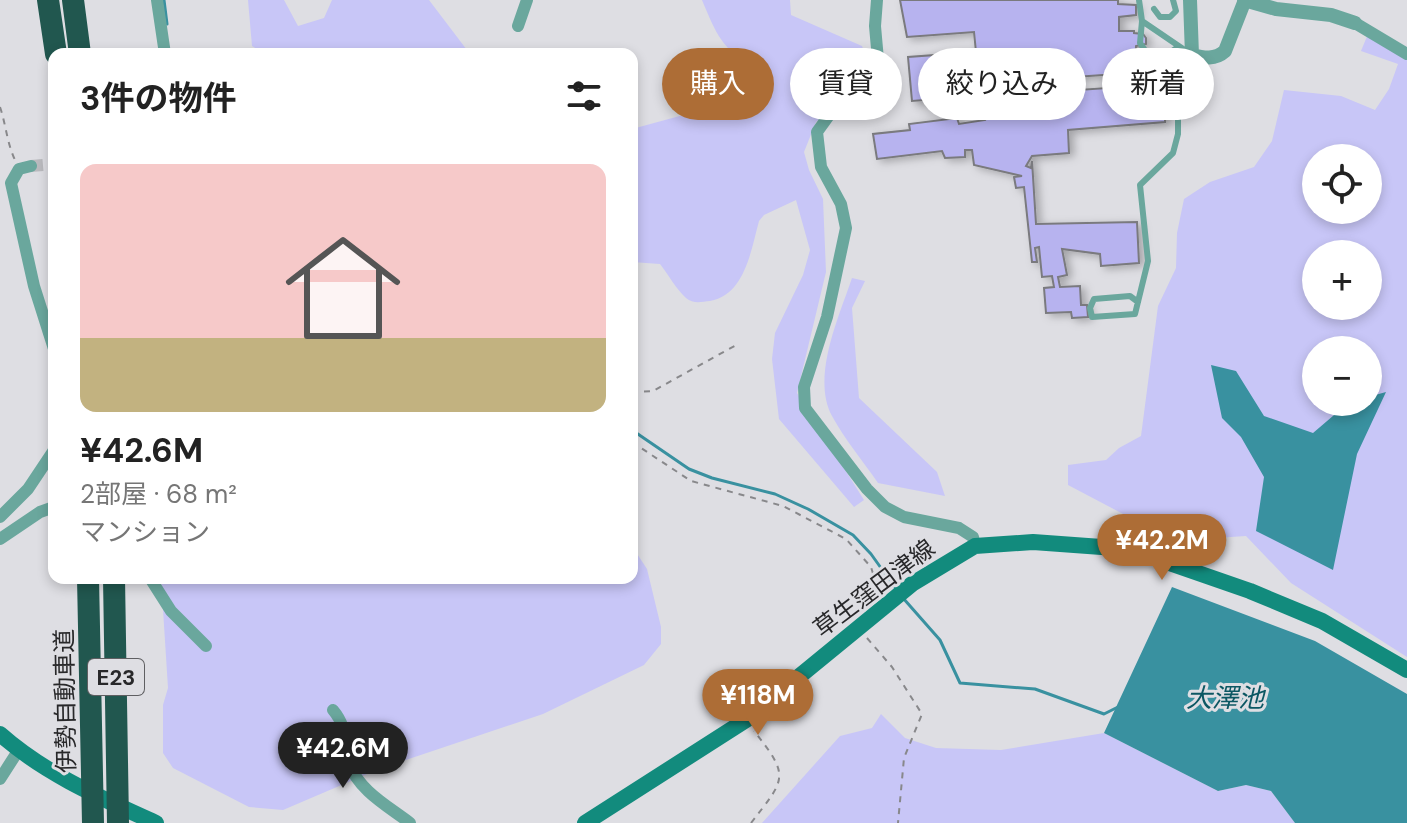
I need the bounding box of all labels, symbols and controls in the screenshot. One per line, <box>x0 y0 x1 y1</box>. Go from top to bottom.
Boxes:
chip: 購入 <box>662 48 774 120</box>
chip: 賃貸 <box>790 48 902 120</box>
chip: 絞り込み <box>918 48 1086 120</box>
chip: 新着 <box>1102 48 1214 120</box>
icon: filters <box>562 74 606 118</box>
text: 3件の物件 <box>80 76 237 121</box>
map controls <box>1302 144 1382 416</box>
button: locate <box>1302 144 1382 224</box>
icon: home <box>271 216 415 360</box>
button: + <box>1302 240 1382 320</box>
button: − <box>1302 336 1382 416</box>
text: ¥42.6M <box>80 428 203 473</box>
text: 2部屋 · 68 m² <box>80 477 237 511</box>
pin: ¥42.2M <box>1097 514 1227 582</box>
text: マンション <box>80 515 210 549</box>
text: ¥42.2M <box>1115 523 1209 557</box>
street label: 草生窪田津線 <box>807 532 941 644</box>
street label: 伊勢自動車道 <box>48 629 82 773</box>
road number: E23 <box>88 659 144 695</box>
pin: ¥118M <box>702 669 814 737</box>
text: ¥118M <box>720 678 796 712</box>
water label: 大澤池 <box>1186 681 1267 715</box>
pin: ¥42.6M <box>278 722 408 790</box>
text: ¥42.6M <box>296 731 390 765</box>

